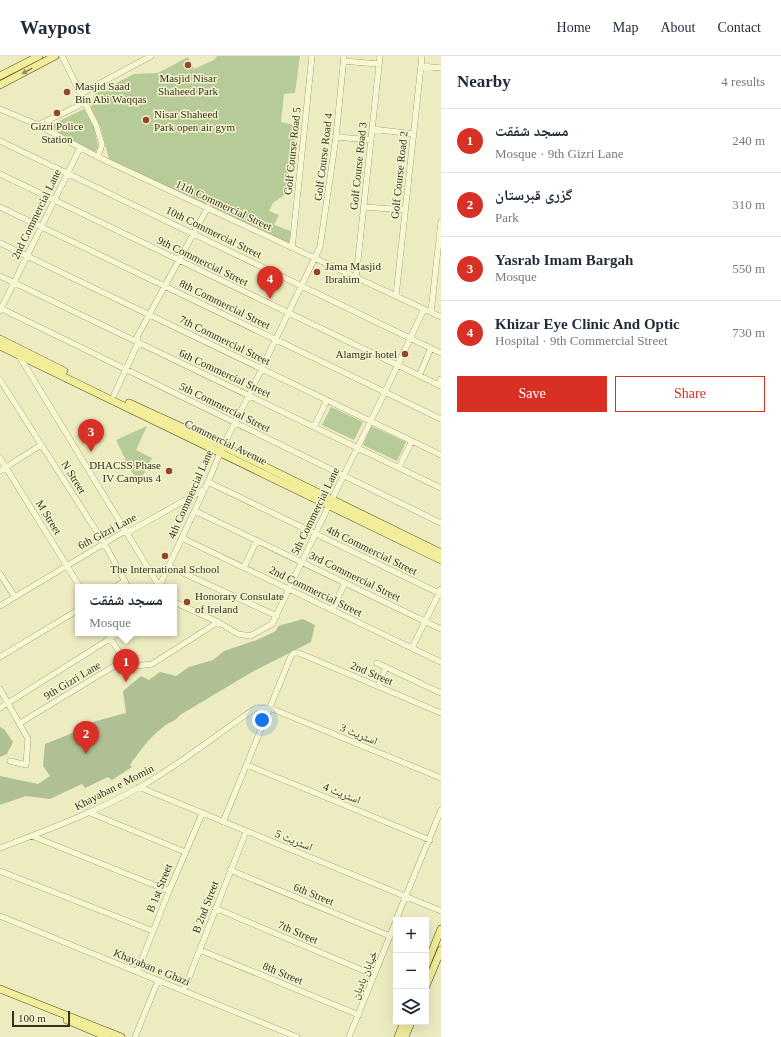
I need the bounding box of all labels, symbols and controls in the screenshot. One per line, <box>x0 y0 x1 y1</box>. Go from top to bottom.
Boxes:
text: Waypost <box>20 17 91 38</box>
text: Home <box>557 20 591 35</box>
text: Map <box>613 20 638 35</box>
text: About <box>660 20 695 35</box>
text: Contact <box>717 20 761 35</box>
marker: Masjid Nisar Shaheed Park <box>183 60 193 70</box>
one-way arrow <box>21 67 33 74</box>
place label: Masjid Nisar Shaheed Park <box>158 72 219 97</box>
text: Nearby <box>457 72 511 91</box>
text: 4 results <box>721 74 765 89</box>
place label: Masjid Saad Bin Abi Waqqas <box>75 80 147 105</box>
marker: Masjid Saad Bin Abi Waqqas <box>62 87 72 97</box>
street label: Golf Course Road 5 <box>281 106 303 196</box>
marker: Gizri Police Station <box>52 108 62 118</box>
place label: Nisar Shaheed Park open air gym <box>154 108 235 133</box>
street label: Golf Course Road 4 <box>312 112 334 202</box>
marker: Nisar Shaheed Park open air gym <box>141 115 151 125</box>
place label: Gizri Police Station <box>31 120 84 145</box>
street label: Golf Course Road 3 <box>347 121 369 211</box>
text: مسجد شفقت <box>495 123 569 139</box>
street label: Golf Course Road 2 <box>388 130 410 220</box>
text: 1 <box>467 133 473 148</box>
text: 240 m <box>732 133 765 148</box>
text: Mosque · 9th Gizri Lane <box>495 146 624 161</box>
street label: 2nd Commercial Lane <box>9 167 63 261</box>
street label: 11th Commercial Street <box>174 177 274 233</box>
text: گزری قبرستان <box>495 187 573 203</box>
text: 2 <box>467 197 473 212</box>
text: 310 m <box>732 197 765 212</box>
street label: 10th Commercial Street <box>164 204 264 260</box>
text: Park <box>495 210 519 225</box>
street label: 9th Commercial Street <box>156 234 250 288</box>
text: Yasrab Imam Bargah <box>495 252 633 268</box>
place label: Jama Masjid Ibrahim <box>325 260 381 285</box>
text: 3 <box>467 261 473 276</box>
text: 550 m <box>732 261 765 276</box>
pin: 4 <box>257 266 283 299</box>
marker: Jama Masjid Ibrahim <box>312 267 322 277</box>
text: Mosque <box>495 269 537 284</box>
street label: 8th Commercial Street <box>178 277 272 331</box>
street label: 7th Commercial Street <box>178 313 272 367</box>
text: Khizar Eye Clinic And Optic <box>495 316 680 332</box>
text: 4 <box>467 325 473 340</box>
text: 730 m <box>732 325 765 340</box>
text: Hospital · 9th Commercial Street <box>495 333 668 348</box>
street label: 6th Commercial Street <box>177 347 273 399</box>
place label: Alamgir hotel <box>336 348 397 360</box>
marker: Alamgir hotel <box>400 349 410 359</box>
button: Save <box>457 376 607 412</box>
button: Share <box>615 376 765 412</box>
street label: 5th Commercial Street <box>178 380 272 434</box>
street label: Commercial Avenue <box>183 417 269 467</box>
pin: 3 <box>78 419 104 452</box>
street label: 4th Commercial Lane <box>165 448 215 540</box>
street label: N Street <box>59 458 89 496</box>
place label: DHACSS Phase IV Campus 4 <box>89 459 161 484</box>
street label: 5th Commercial Lane <box>289 465 341 557</box>
marker: DHACSS Phase IV Campus 4 <box>164 466 174 476</box>
street label: M Street <box>34 498 64 536</box>
street label: 6th Gizri Lane <box>76 511 138 551</box>
street label: 4th Commercial Street <box>325 523 419 577</box>
street label: 3rd Commercial Street <box>307 549 403 603</box>
marker: The International School <box>160 551 170 561</box>
place label: The International School <box>110 563 220 575</box>
street label: 2nd Commercial Street <box>268 563 364 619</box>
popup <box>75 584 177 636</box>
place label: Honorary Consulate of Ireland <box>195 590 284 615</box>
text: مسجد شفقت <box>89 592 163 608</box>
marker: Honorary Consulate of Ireland <box>182 597 192 607</box>
text: Mosque <box>89 615 131 630</box>
pin: 1 <box>113 649 139 682</box>
street label: 9th Gizri Lane <box>41 658 103 702</box>
street label: 2nd Street <box>349 659 395 687</box>
your location <box>252 710 272 730</box>
pin: 2 <box>73 721 99 754</box>
street label: اسٹریٹ 3 <box>338 721 379 747</box>
street label: Khayaban e Momin <box>72 762 156 812</box>
street label: اسٹریٹ 4 <box>321 780 362 806</box>
street label: اسٹریٹ 5 <box>273 827 314 853</box>
street label: B 1st Street <box>144 862 174 914</box>
street label: B 2nd Street <box>190 879 220 935</box>
street label: 6th Street <box>292 880 336 908</box>
map controls <box>393 917 429 1025</box>
button: + <box>393 917 429 953</box>
street label: 7th Street <box>276 918 320 946</box>
street label: Khayaban e Ghazi <box>112 946 192 988</box>
street label: خیابان بادبان <box>349 949 380 1001</box>
button: − <box>393 953 429 989</box>
street label: 8th Street <box>261 959 305 987</box>
button: layers <box>393 989 429 1025</box>
scale bar <box>12 1009 70 1028</box>
text: 100 m <box>18 1012 46 1024</box>

